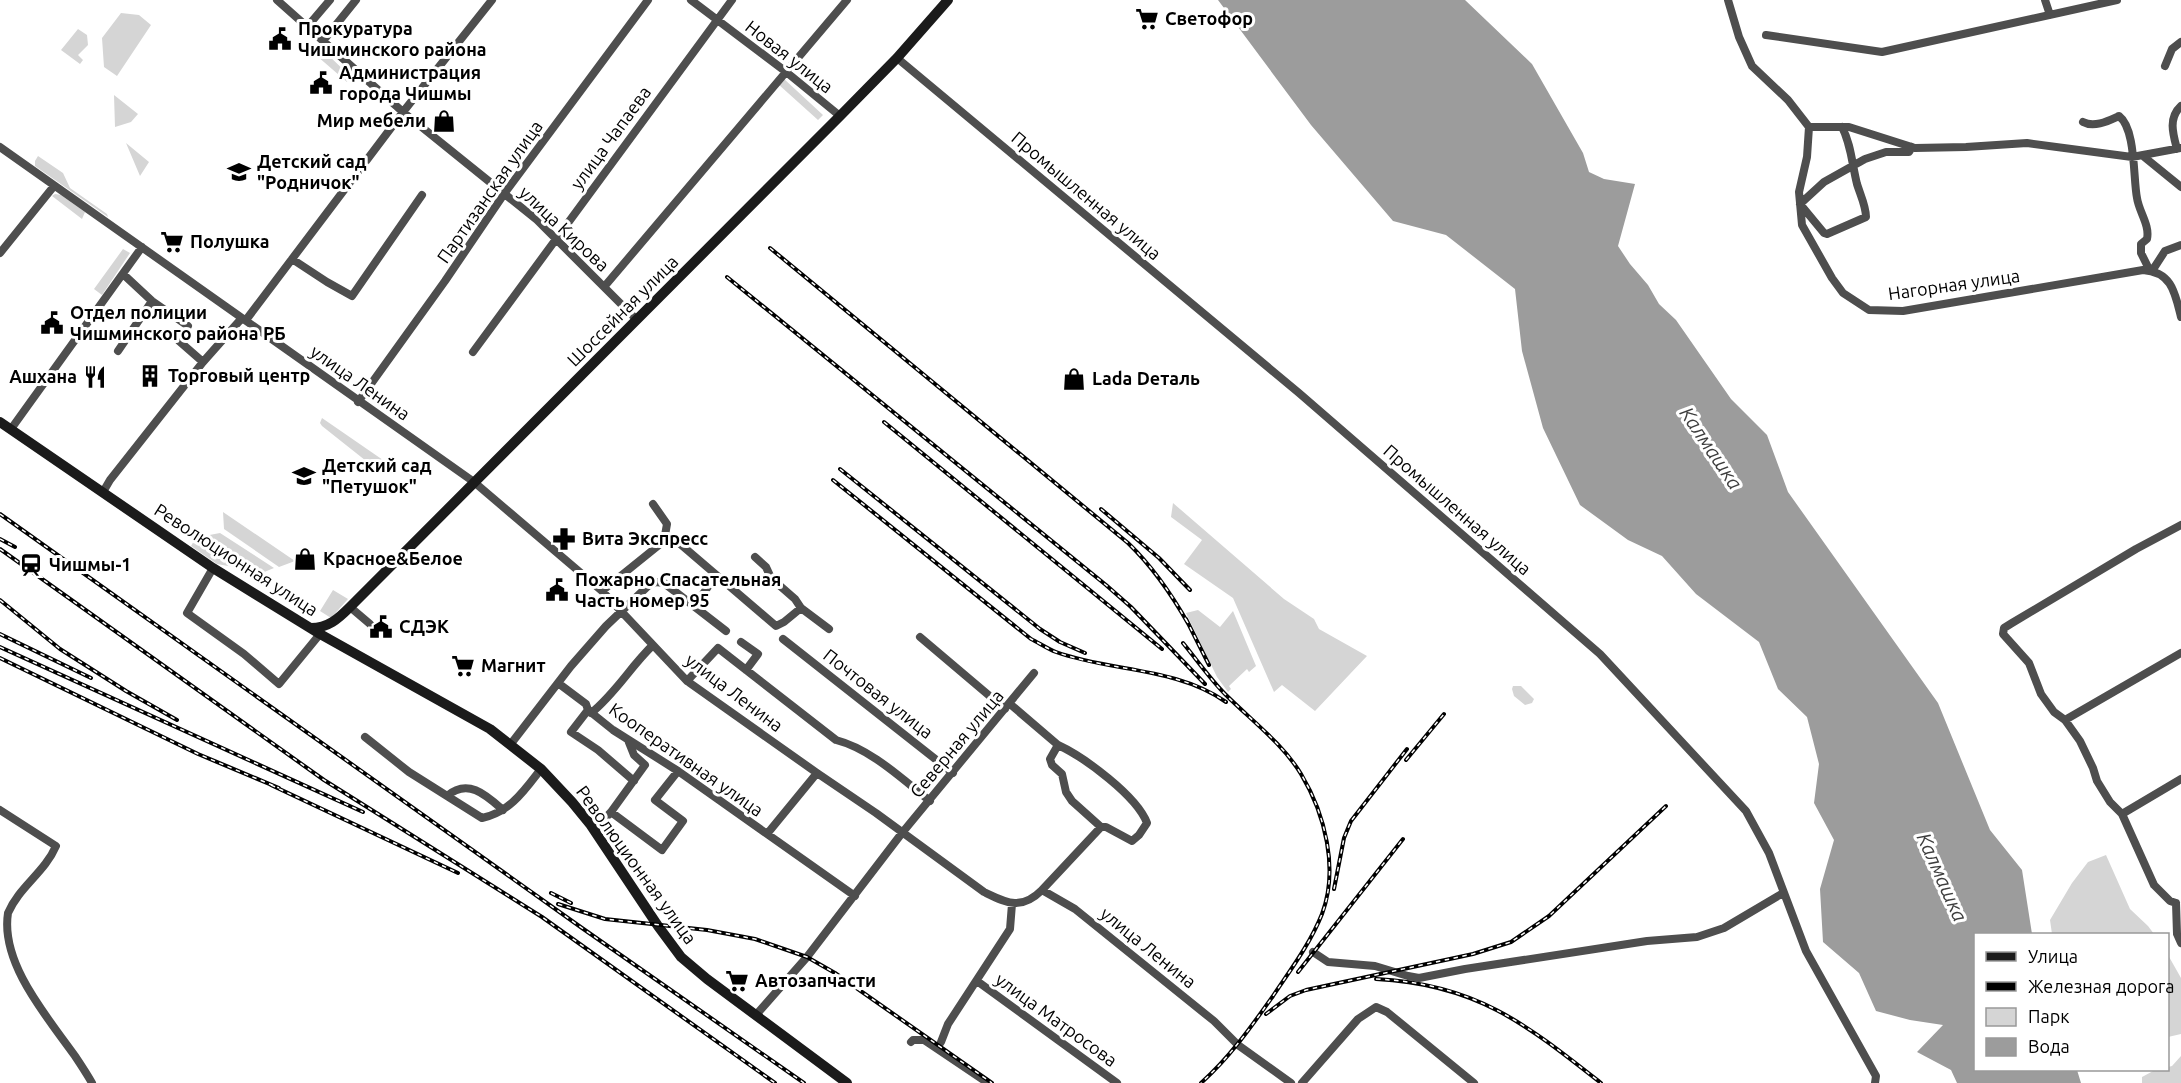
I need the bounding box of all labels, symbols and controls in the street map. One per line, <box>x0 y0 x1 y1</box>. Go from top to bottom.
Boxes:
supermarket icon: Светофор <box>1134 6 1160 32</box>
place label: Светофор <box>1165 8 1253 28</box>
street label: Новая улица <box>742 16 837 97</box>
place label: Прокуратура Чишминского района <box>298 18 487 59</box>
public building icon: Прокуратура Чишминского района <box>267 26 293 52</box>
place label: Администрация города Чишмы <box>339 62 481 103</box>
public building icon: Администрация города Чишмы <box>308 70 334 96</box>
street label: улица Чапаева <box>566 82 654 193</box>
shop icon: Мир мебели <box>431 108 457 134</box>
place label: Мир мебели <box>317 110 426 130</box>
street label: Партизанская улица <box>432 116 546 266</box>
street label: Промышленная улица <box>1008 127 1165 263</box>
place label: Детский сад "Родничок" <box>257 151 367 192</box>
school or university icon: Детский сад "Родничок" <box>226 159 252 185</box>
street label: улица Кирова <box>516 182 614 275</box>
supermarket icon: Полушка <box>159 229 185 255</box>
place label: Полушка <box>190 231 270 251</box>
street label: Шоссейная улица <box>563 251 682 370</box>
street label: Нагорная улица <box>1887 265 2021 303</box>
place label: Отдел полиции Чишминского района РБ <box>70 302 286 343</box>
public building icon: Отдел полиции Чишминского района РБ <box>39 310 65 336</box>
street label: улица Ленина <box>307 341 414 424</box>
building icon: Торговый центр <box>137 363 163 389</box>
restaurant icon: Ашхана <box>82 364 108 390</box>
place label: Торговый центр <box>168 365 310 385</box>
place label: Ашхана <box>9 366 77 386</box>
shop icon: Lada Dеталь <box>1061 366 1087 392</box>
place label: Lada Dеталь <box>1092 368 1200 388</box>
water label: Калмашка <box>1675 402 1748 494</box>
street label: Промышленная улица <box>1380 440 1535 579</box>
place label: Детский сад "Петушок" <box>322 455 432 496</box>
school or university icon: Детский сад "Петушок" <box>291 463 317 489</box>
street label: Революционная улица <box>151 499 322 619</box>
pharmacy icon: Вита Экспресс <box>551 526 577 552</box>
place label: Вита Экспресс <box>582 528 708 548</box>
shop icon: Красное&Белое <box>292 546 318 572</box>
place label: Красное&Белое <box>323 548 463 568</box>
station icon: Чишмы-1 <box>18 552 44 578</box>
place label: Чишмы-1 <box>49 554 131 574</box>
place label: Пожарно Спасательная Часть номер 95 <box>575 569 781 610</box>
public building icon: Пожарно Спасательная Часть номер 95 <box>544 577 570 603</box>
public building icon: СДЭК <box>368 614 394 640</box>
place label: СДЭК <box>399 616 449 636</box>
street label: Почтовая улица <box>820 644 937 742</box>
street label: улица Ленина <box>682 649 787 735</box>
supermarket icon: Магнит <box>450 653 476 679</box>
place label: Магнит <box>481 655 545 675</box>
street label: Северная улица <box>905 686 1007 801</box>
street label: Кооперативная улица <box>606 698 767 820</box>
street label: Революционная улица <box>573 781 701 947</box>
water label: Калмашка <box>1913 829 1972 925</box>
street label: улица Ленина <box>1097 903 1200 992</box>
legend <box>1974 933 2169 1071</box>
text: Улица <box>2028 946 2078 966</box>
supermarket icon: Автозапчасти <box>724 968 750 994</box>
street label: улица Матросова <box>992 968 1121 1070</box>
place label: Автозапчасти <box>755 970 876 990</box>
text: Железная дорога <box>2028 976 2175 996</box>
text: Парк <box>2028 1006 2069 1026</box>
text: Вода <box>2028 1036 2070 1056</box>

